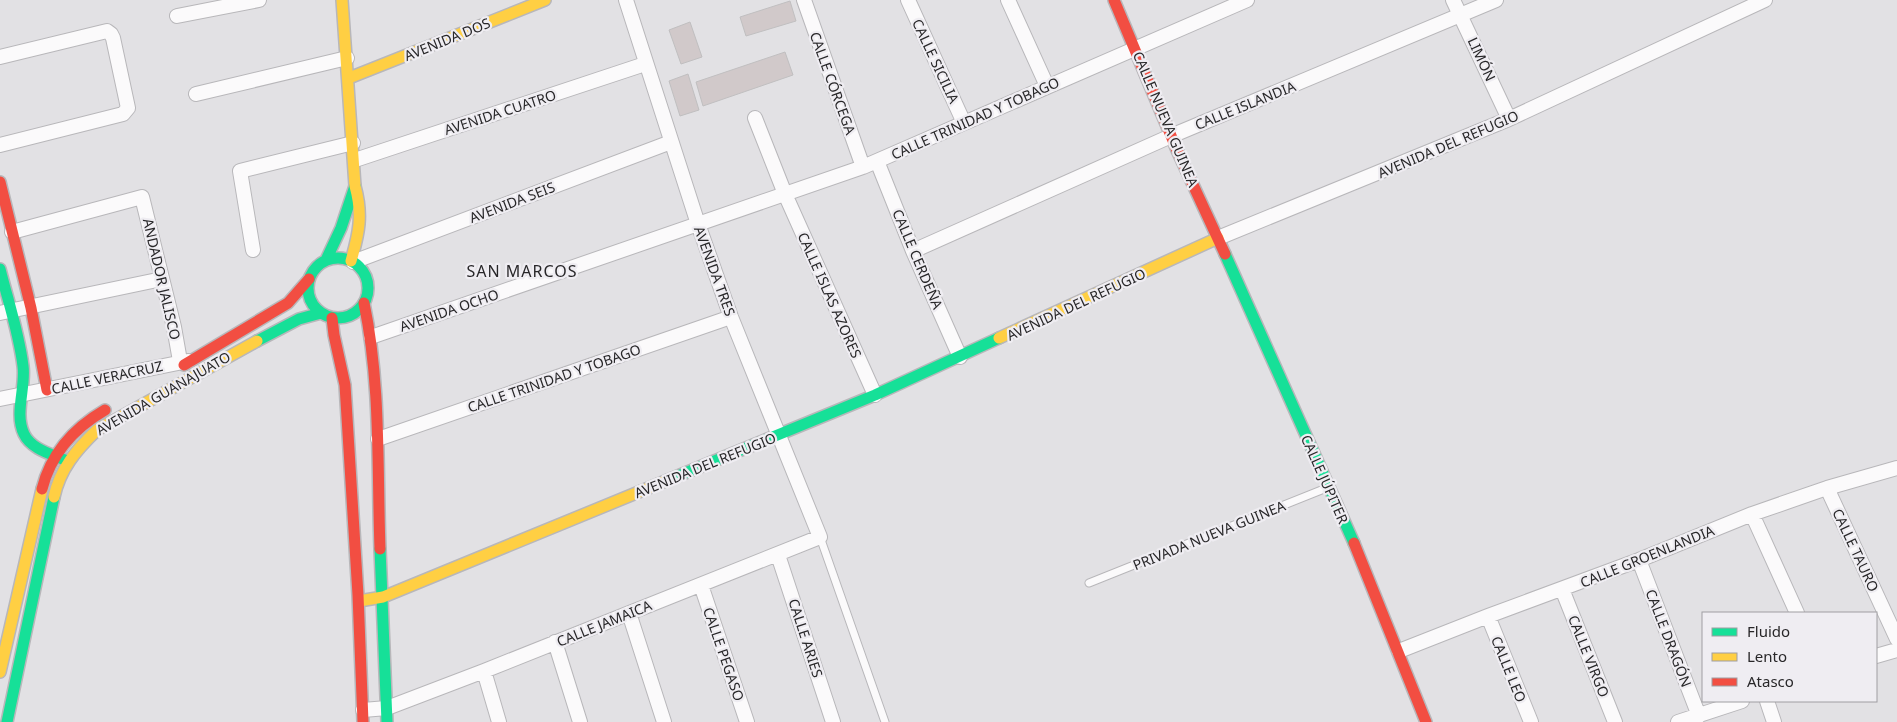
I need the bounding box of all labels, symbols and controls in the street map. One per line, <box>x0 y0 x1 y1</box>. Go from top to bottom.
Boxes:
street label: AVENIDA DOS <box>401 13 493 65</box>
street label: CALLE SICILIA <box>908 16 964 106</box>
street label: CALLE CÓRCEGA <box>806 29 860 137</box>
street label: LIMÓN <box>1464 34 1500 84</box>
street label: CALLE NUEVA GUINEA <box>1129 48 1203 190</box>
street label: CALLE TRINIDAD Y TOBAGO <box>888 72 1062 164</box>
street label: CALLE ISLANDIA <box>1192 76 1298 134</box>
street label: AVENIDA CUATRO <box>442 85 559 139</box>
street label: AVENIDA DEL REFUGIO <box>1375 106 1521 182</box>
street label: AVENIDA SEIS <box>466 177 558 227</box>
street label: CALLE CERDEÑA <box>888 206 948 312</box>
street label: ANDADOR JALISCO <box>139 216 185 342</box>
street label: AVENIDA TRES <box>690 223 740 319</box>
street label: CALLE ISLAS AZORES <box>794 229 866 361</box>
district label: SAN MARCOS <box>466 260 578 282</box>
street label: AVENIDA DEL REFUGIO <box>1003 263 1149 345</box>
street label: AVENIDA OCHO <box>397 284 501 336</box>
street label: CALLE TRINIDAD Y TOBAGO <box>465 339 643 417</box>
street label: AVENIDA GUANAJUATO <box>92 347 234 439</box>
street label: CALLE VERACRUZ <box>50 356 164 398</box>
street label: AVENIDA DEL REFUGIO <box>631 428 779 502</box>
street label: CALLE JÚPITER <box>1297 432 1353 527</box>
street label: PRIVADA NUEVA GUINEA <box>1130 496 1288 574</box>
street label: CALLE TAURO <box>1828 505 1884 595</box>
street label: CALLE GROENLANDIA <box>1577 520 1717 592</box>
street label: CALLE DRAGÓN <box>1642 586 1696 690</box>
street label: CALLE JAMAICA <box>554 595 654 651</box>
street label: CALLE ARIES <box>784 596 828 680</box>
street label: CALLE PEGASO <box>699 605 749 703</box>
street label: CALLE VIRGO <box>1564 612 1614 700</box>
legend <box>1702 612 1877 702</box>
text: Fluido <box>1747 621 1790 641</box>
street label: CALLE LEO <box>1487 633 1531 705</box>
text: Lento <box>1747 646 1787 666</box>
text: Atasco <box>1747 671 1794 691</box>

